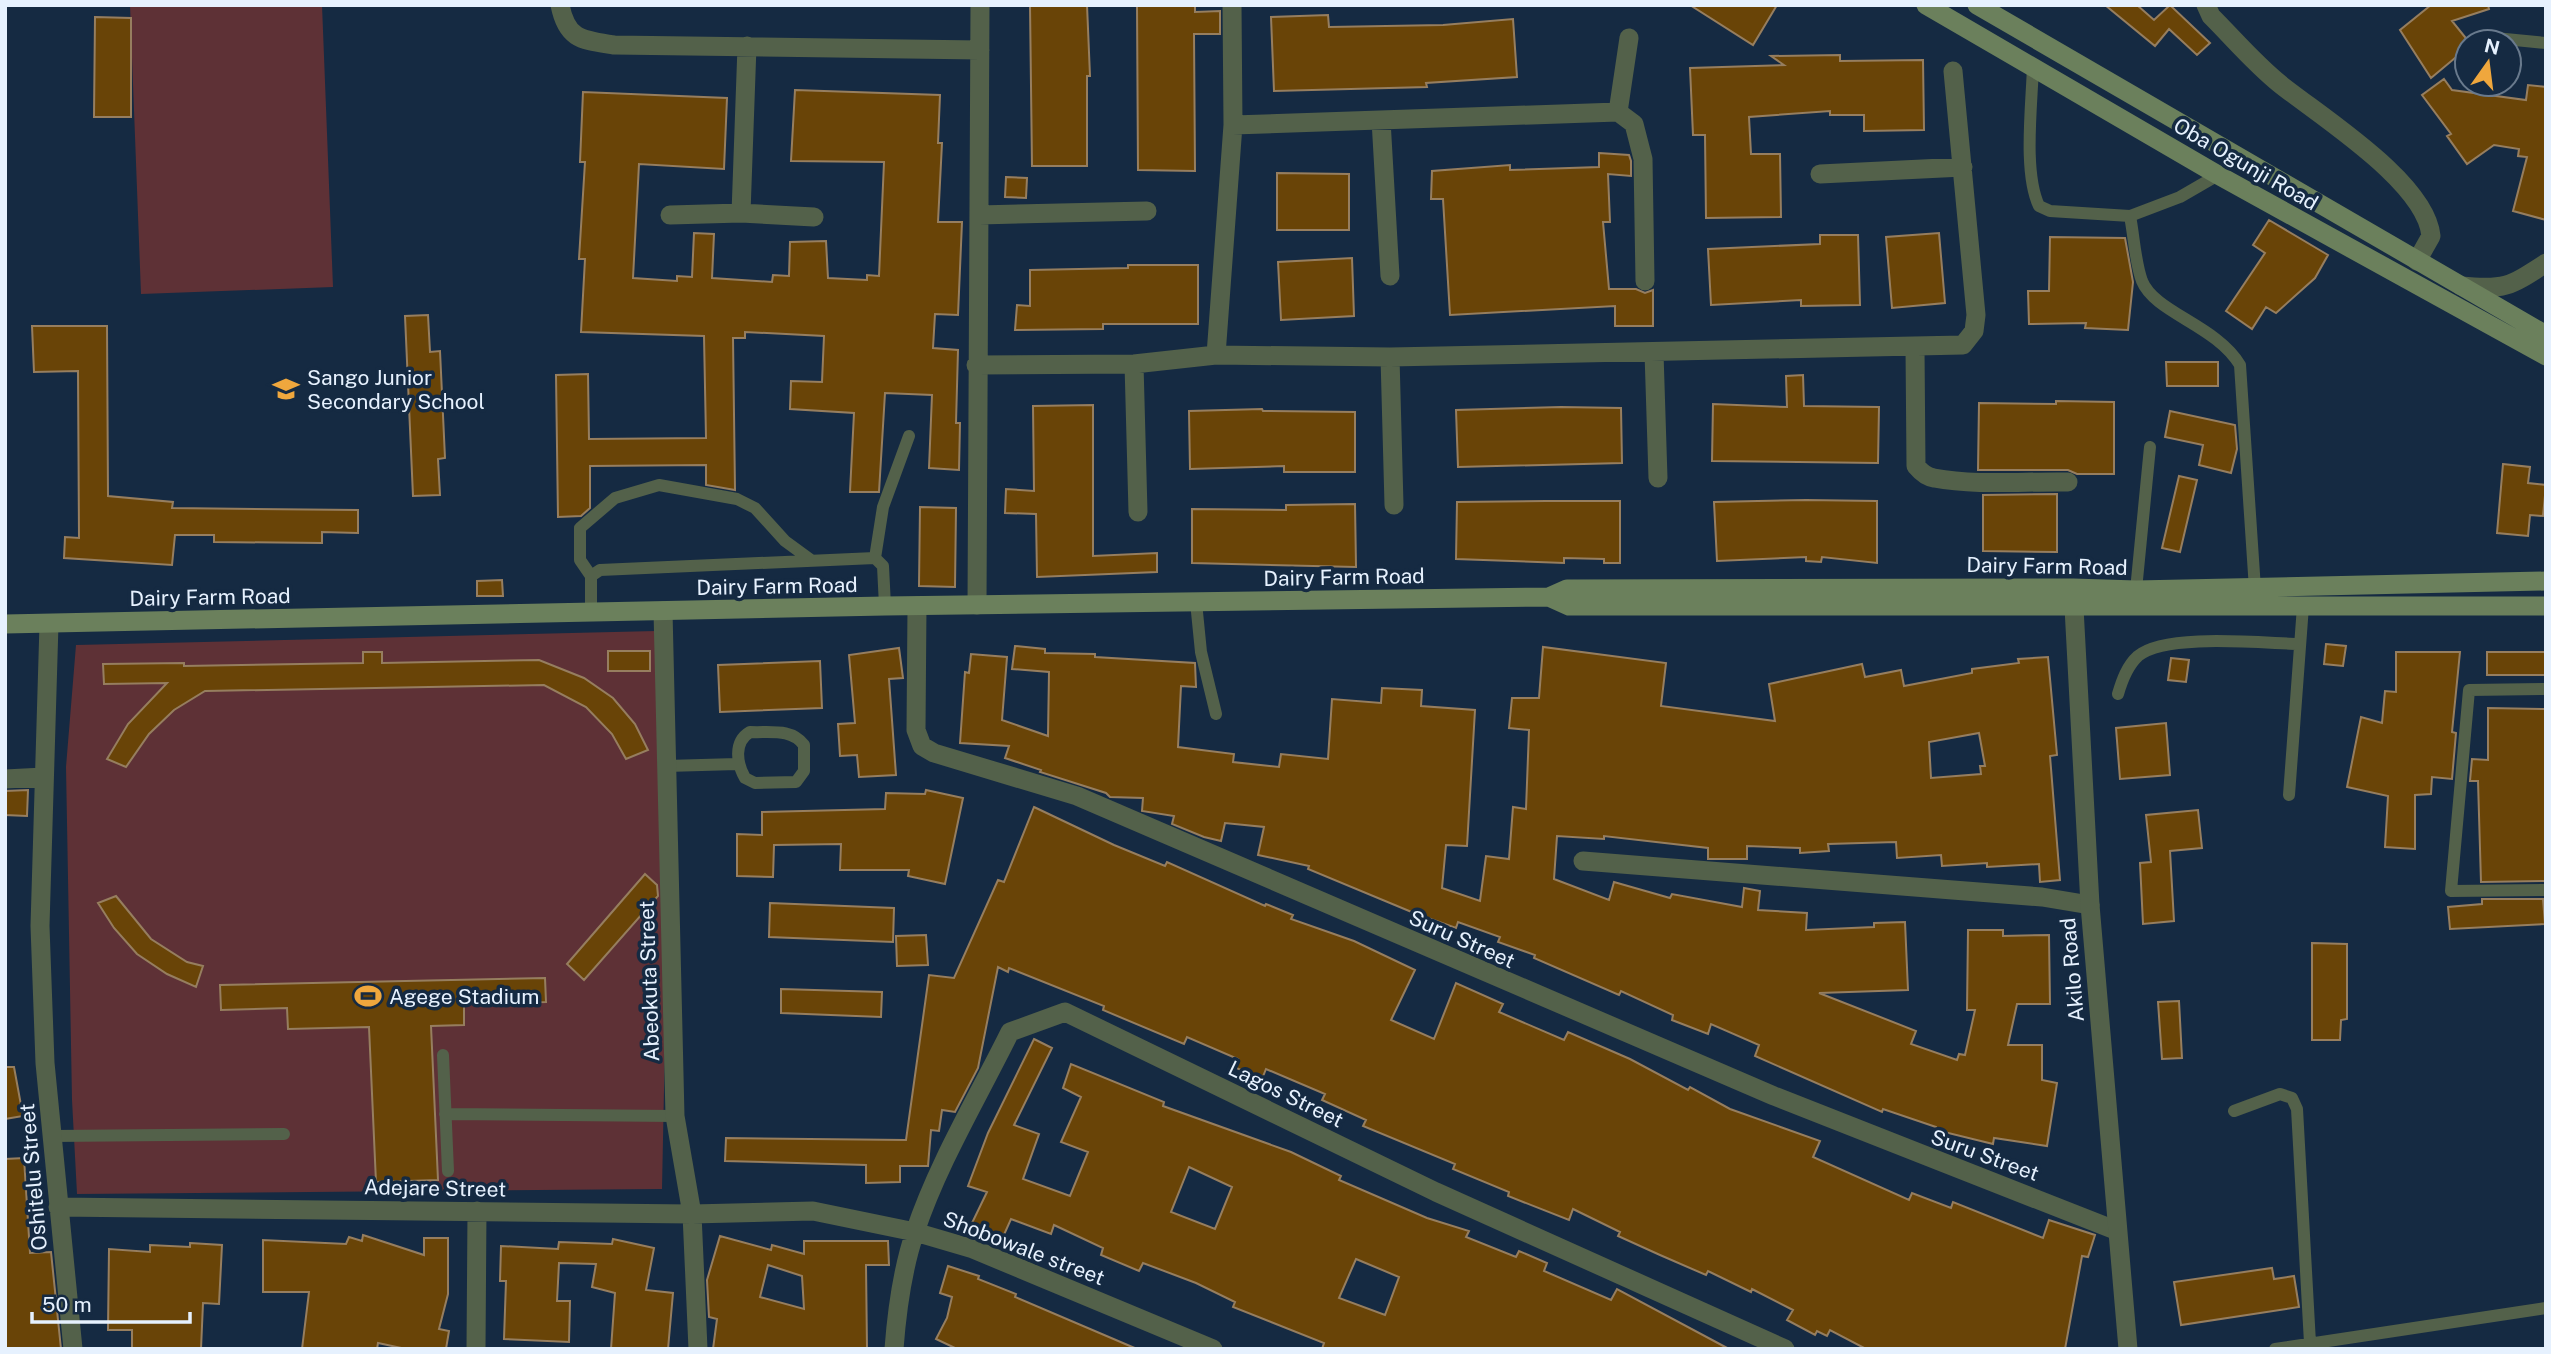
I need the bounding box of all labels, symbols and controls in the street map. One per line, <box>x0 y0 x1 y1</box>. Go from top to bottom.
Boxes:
north arrow <box>2453 28 2523 98</box>
text: N <box>2482 34 2502 59</box>
street label: Oba Ogunji Road <box>2169 113 2323 215</box>
place label: Sango Junior Secondary School <box>307 365 485 414</box>
school or university icon: Sango Junior Secondary School <box>271 374 301 404</box>
street label: Dairy Farm Road <box>1966 552 2128 580</box>
street label: Dairy Farm Road <box>1263 563 1425 591</box>
street label: Dairy Farm Road <box>696 572 858 600</box>
street label: Dairy Farm Road <box>129 583 291 611</box>
street label: Abeokuta Street <box>634 900 664 1062</box>
street label: Suru Street <box>1405 905 1519 973</box>
street label: Akilo Road <box>2055 917 2089 1023</box>
sports icon: Agege Stadium <box>353 981 383 1011</box>
place label: Agege Stadium <box>389 984 539 1009</box>
street label: Lagos Street <box>1224 1055 1348 1133</box>
street label: Oshitelu Street <box>14 1102 52 1252</box>
street label: Suru Street <box>1928 1124 2042 1186</box>
street label: Adejare Street <box>364 1174 506 1202</box>
street label: Shobowale street <box>940 1206 1108 1290</box>
scale bar <box>32 1280 189 1324</box>
text: 50 m <box>42 1292 92 1317</box>

